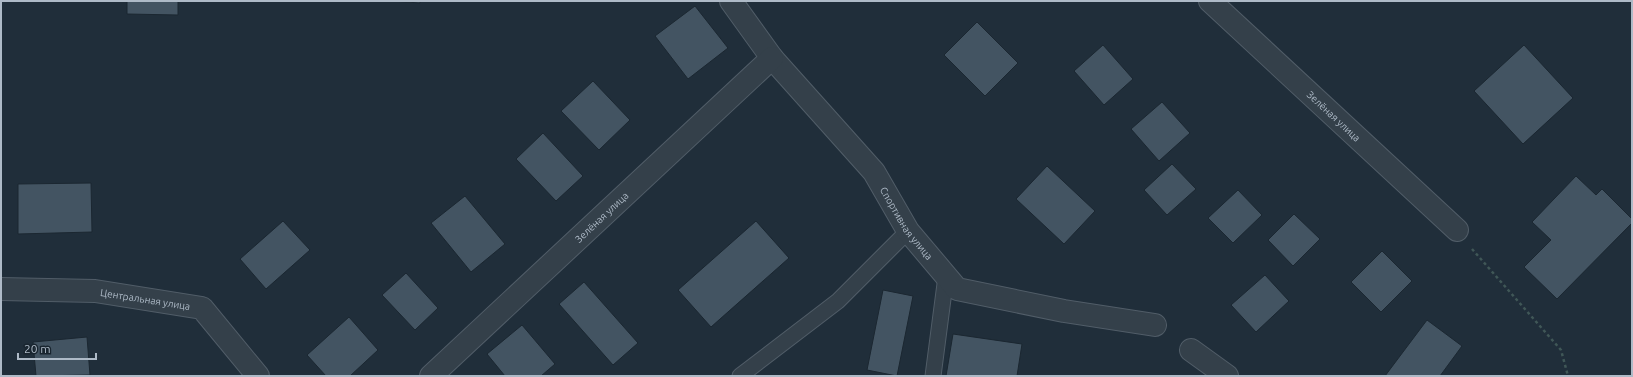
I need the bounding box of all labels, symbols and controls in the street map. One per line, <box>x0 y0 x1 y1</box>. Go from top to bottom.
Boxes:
street label: Зелёная улица <box>1305 89 1362 144</box>
street label: Спортивная улица <box>878 185 935 262</box>
street label: Зелёная улица <box>573 190 631 245</box>
street label: Центральная улица <box>99 287 191 312</box>
scale bar <box>18 335 96 361</box>
text: 20 m <box>24 342 51 355</box>

